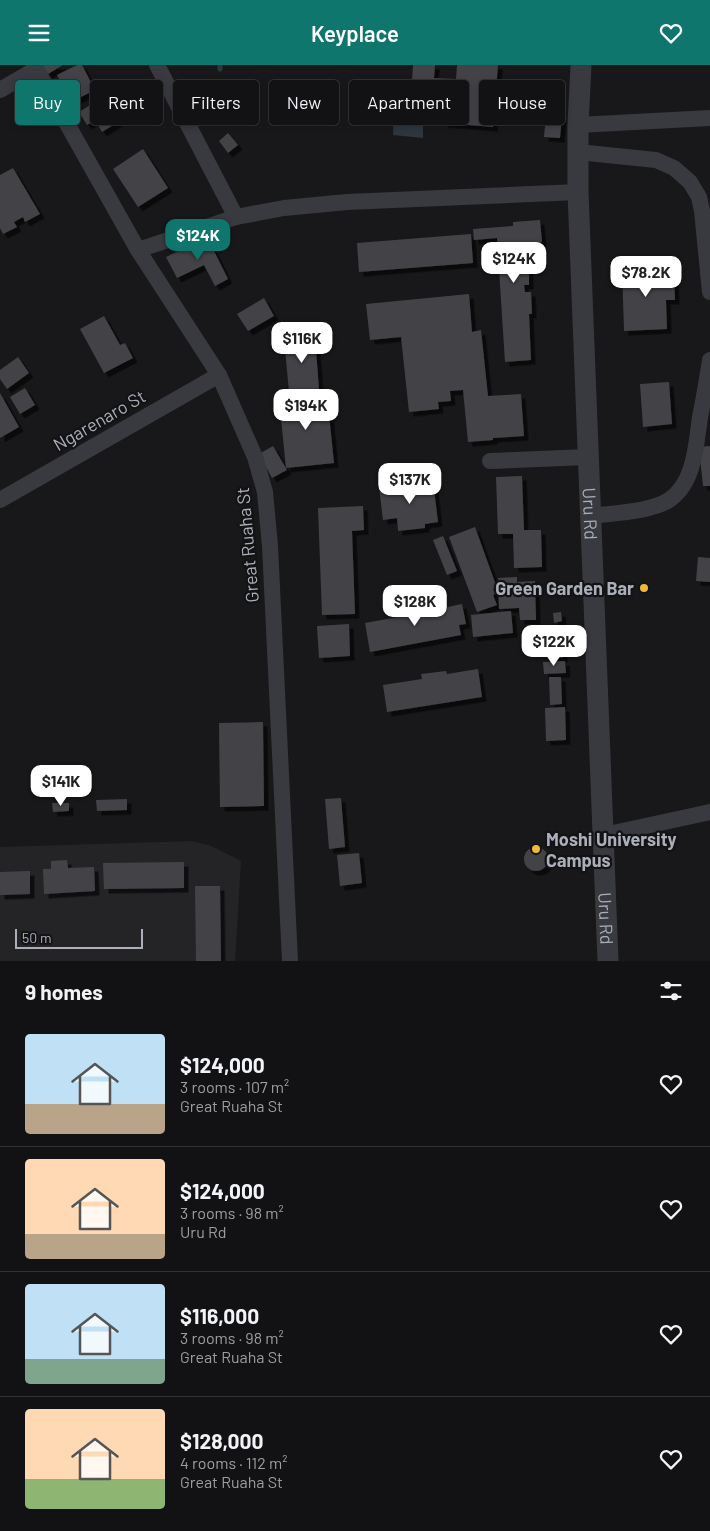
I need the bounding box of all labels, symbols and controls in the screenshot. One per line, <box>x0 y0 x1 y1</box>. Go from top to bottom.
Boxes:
icon: menu <box>25 19 53 47</box>
icon: heart <box>657 19 685 47</box>
text: Keyplace <box>311 20 399 46</box>
chip: Buy <box>15 80 80 125</box>
chip: Rent <box>90 80 163 125</box>
chip: Filters <box>173 80 259 125</box>
chip: New <box>269 80 339 125</box>
chip: Apartment <box>349 80 469 125</box>
chip: House <box>479 80 565 125</box>
pin: $124K <box>163 219 233 261</box>
text: $124K <box>176 225 220 244</box>
pin: $124K <box>479 241 549 284</box>
text: $124K <box>492 248 536 267</box>
pin: $78.2K <box>605 255 687 298</box>
text: $78.2K <box>621 262 671 281</box>
pin: $116K <box>267 321 337 364</box>
text: $116K <box>282 328 322 347</box>
street label: Ngarenaro St <box>49 385 149 455</box>
pin: $194K <box>271 389 341 431</box>
text: $194K <box>284 395 328 414</box>
pin: $137K <box>375 463 445 505</box>
text: $137K <box>389 469 431 488</box>
street label: Great Ruaha St <box>231 486 263 604</box>
street label: Uru Rd <box>579 487 603 540</box>
place label: Green Garden Bar <box>495 577 634 599</box>
marker: Green Garden Bar <box>638 582 650 594</box>
pin: $128K <box>380 585 450 627</box>
text: $128K <box>394 591 436 610</box>
pin: $122K <box>519 625 589 667</box>
text: $122K <box>533 631 575 650</box>
pin: $141K <box>26 765 96 807</box>
text: $141K <box>42 771 80 790</box>
place label: Moshi University Campus <box>546 828 677 871</box>
marker: Moshi University Campus <box>530 843 542 855</box>
street label: Uru Rd <box>594 892 618 945</box>
scale bar <box>15 926 142 949</box>
text: 50 m <box>22 929 51 946</box>
icon: filters <box>657 977 685 1005</box>
text: 9 homes <box>25 979 103 1004</box>
text: $124,000 <box>180 1052 265 1077</box>
icon: home <box>65 1054 125 1114</box>
icon: heart <box>657 1070 685 1098</box>
text: 3 rooms · 107 m² <box>180 1077 289 1096</box>
text: Great Ruaha St <box>180 1096 283 1115</box>
text: $124,000 <box>180 1178 265 1203</box>
icon: home <box>65 1179 125 1239</box>
icon: heart <box>657 1195 685 1223</box>
text: 3 rooms · 98 m² <box>180 1203 284 1222</box>
text: Uru Rd <box>180 1222 226 1241</box>
text: $116,000 <box>180 1303 259 1328</box>
icon: home <box>65 1304 125 1364</box>
icon: heart <box>657 1320 685 1348</box>
text: 3 rooms · 98 m² <box>180 1328 284 1347</box>
text: Great Ruaha St <box>180 1347 283 1366</box>
text: $128,000 <box>180 1428 264 1453</box>
icon: home <box>65 1429 125 1489</box>
icon: heart <box>657 1445 685 1473</box>
text: 4 rooms · 112 m² <box>180 1453 287 1472</box>
text: Great Ruaha St <box>180 1472 283 1491</box>

